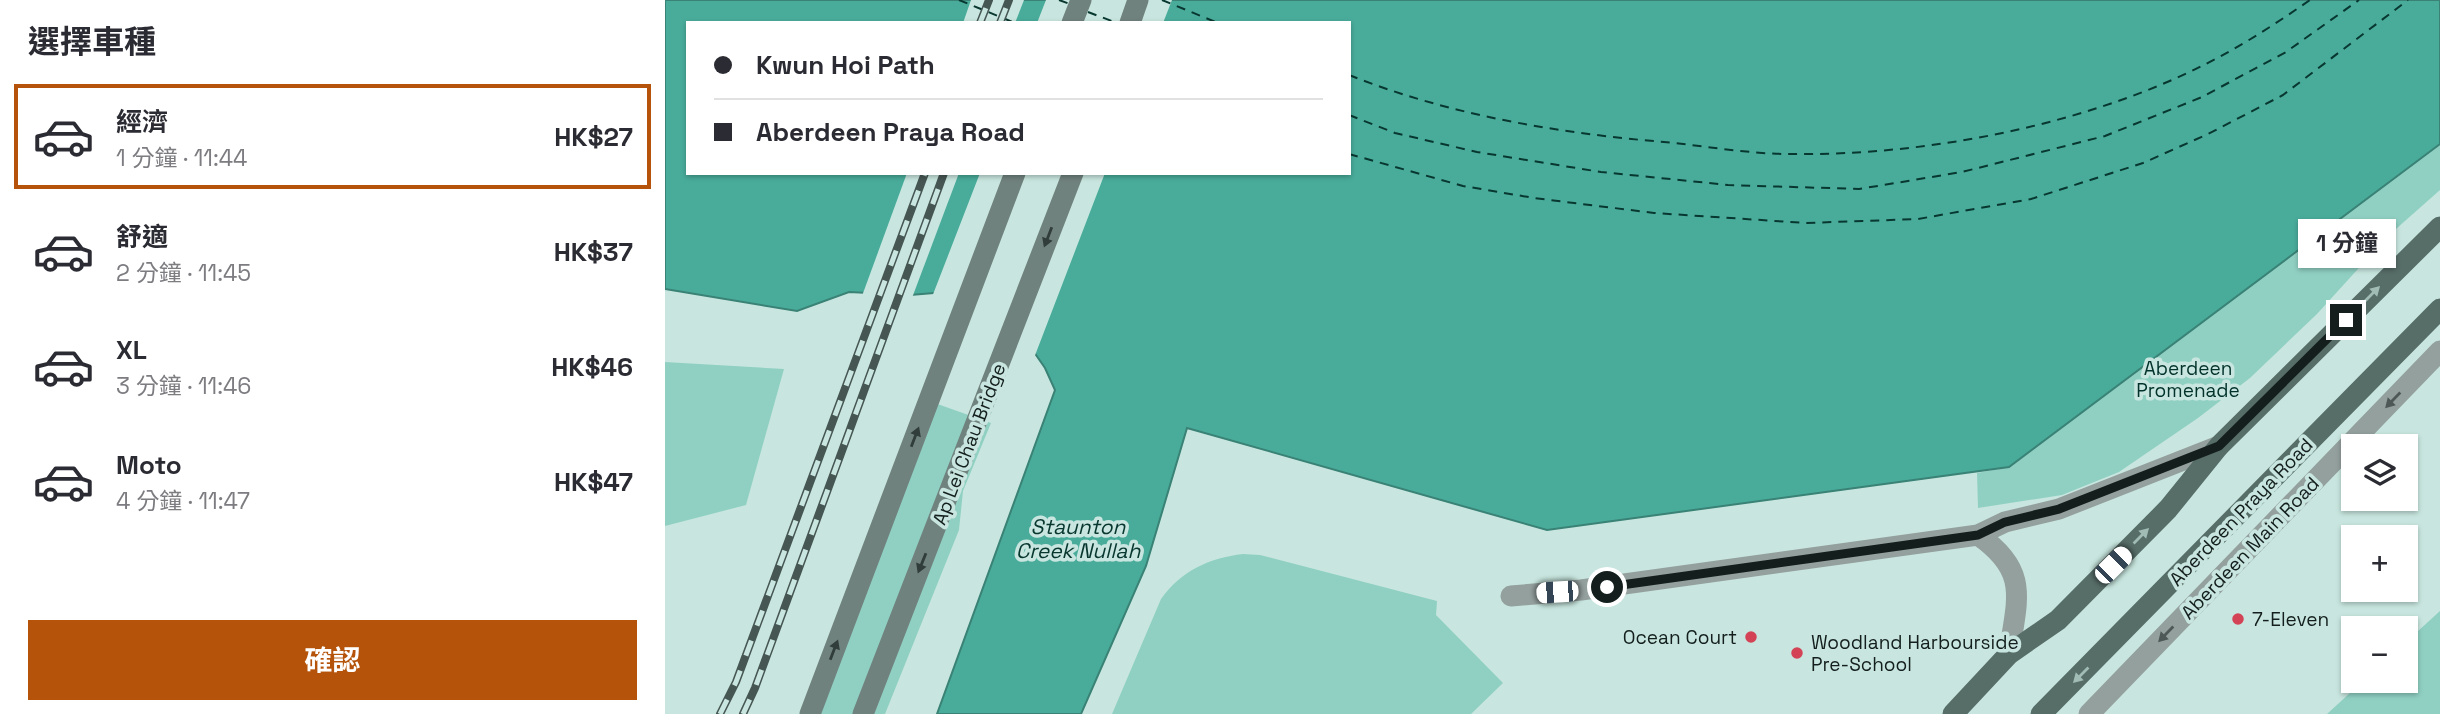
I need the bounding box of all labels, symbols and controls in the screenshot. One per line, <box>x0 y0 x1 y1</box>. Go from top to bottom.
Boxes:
text: 選擇車種 <box>28 22 156 62</box>
text: Kwun Hoi Path <box>756 48 935 82</box>
icon: car <box>32 105 95 168</box>
text: 經濟 <box>116 105 168 139</box>
text: Aberdeen Praya Road <box>756 115 1025 149</box>
text: HK$27 <box>554 120 633 154</box>
text: 1 分鐘 · 11:44 <box>116 143 247 173</box>
callout: 1 分鐘 <box>2297 218 2395 268</box>
icon: car <box>32 220 95 283</box>
text: 舒適 <box>116 220 168 254</box>
one-way arrow <box>1043 227 1054 248</box>
text: 1 分鐘 <box>2316 228 2378 258</box>
text: HK$37 <box>554 235 633 269</box>
text: 2 分鐘 · 11:45 <box>116 258 251 288</box>
one-way arrow <box>2363 286 2379 303</box>
route end <box>2330 304 2362 336</box>
text: XL <box>116 333 147 367</box>
icon: car <box>32 335 95 398</box>
text: HK$46 <box>551 350 633 384</box>
park label: Aberdeen Promenade <box>2136 356 2240 403</box>
street label: Ap Lei Chau Bridge <box>927 360 1011 528</box>
text: 3 分鐘 · 11:46 <box>116 371 251 401</box>
one-way arrow <box>2384 392 2401 409</box>
one-way arrow <box>909 427 920 448</box>
street label: Aberdeen Praya Road <box>2164 433 2318 591</box>
map controls <box>2341 434 2418 693</box>
button: layers <box>2341 434 2418 511</box>
text: Moto <box>116 448 182 482</box>
icon: car <box>32 450 95 513</box>
text: HK$47 <box>554 465 633 499</box>
street label: Aberdeen Main Road <box>2175 471 2325 625</box>
text: 4 分鐘 · 11:47 <box>116 486 250 516</box>
water label: Staunton Creek Nullah <box>1016 513 1141 564</box>
button: + <box>2341 525 2418 602</box>
one-way arrow <box>2132 528 2149 545</box>
car <box>2091 543 2136 587</box>
one-way arrow <box>916 553 927 574</box>
route start <box>1591 571 1623 603</box>
car <box>1536 580 1579 604</box>
place label: 7-Eleven <box>2252 607 2329 632</box>
marker: 7-Eleven <box>2230 611 2246 627</box>
button: − <box>2341 616 2418 693</box>
button: 確認 <box>28 620 637 700</box>
place label: Ocean Court <box>1623 625 1737 650</box>
one-way arrow <box>2159 625 2175 642</box>
marker: Ocean Court <box>1743 629 1759 645</box>
place label: Woodland Harbourside Pre-School <box>1811 630 2019 677</box>
one-way arrow <box>829 639 840 660</box>
marker: Woodland Harbourside Pre-School <box>1789 645 1805 661</box>
one-way arrow <box>2072 666 2089 683</box>

